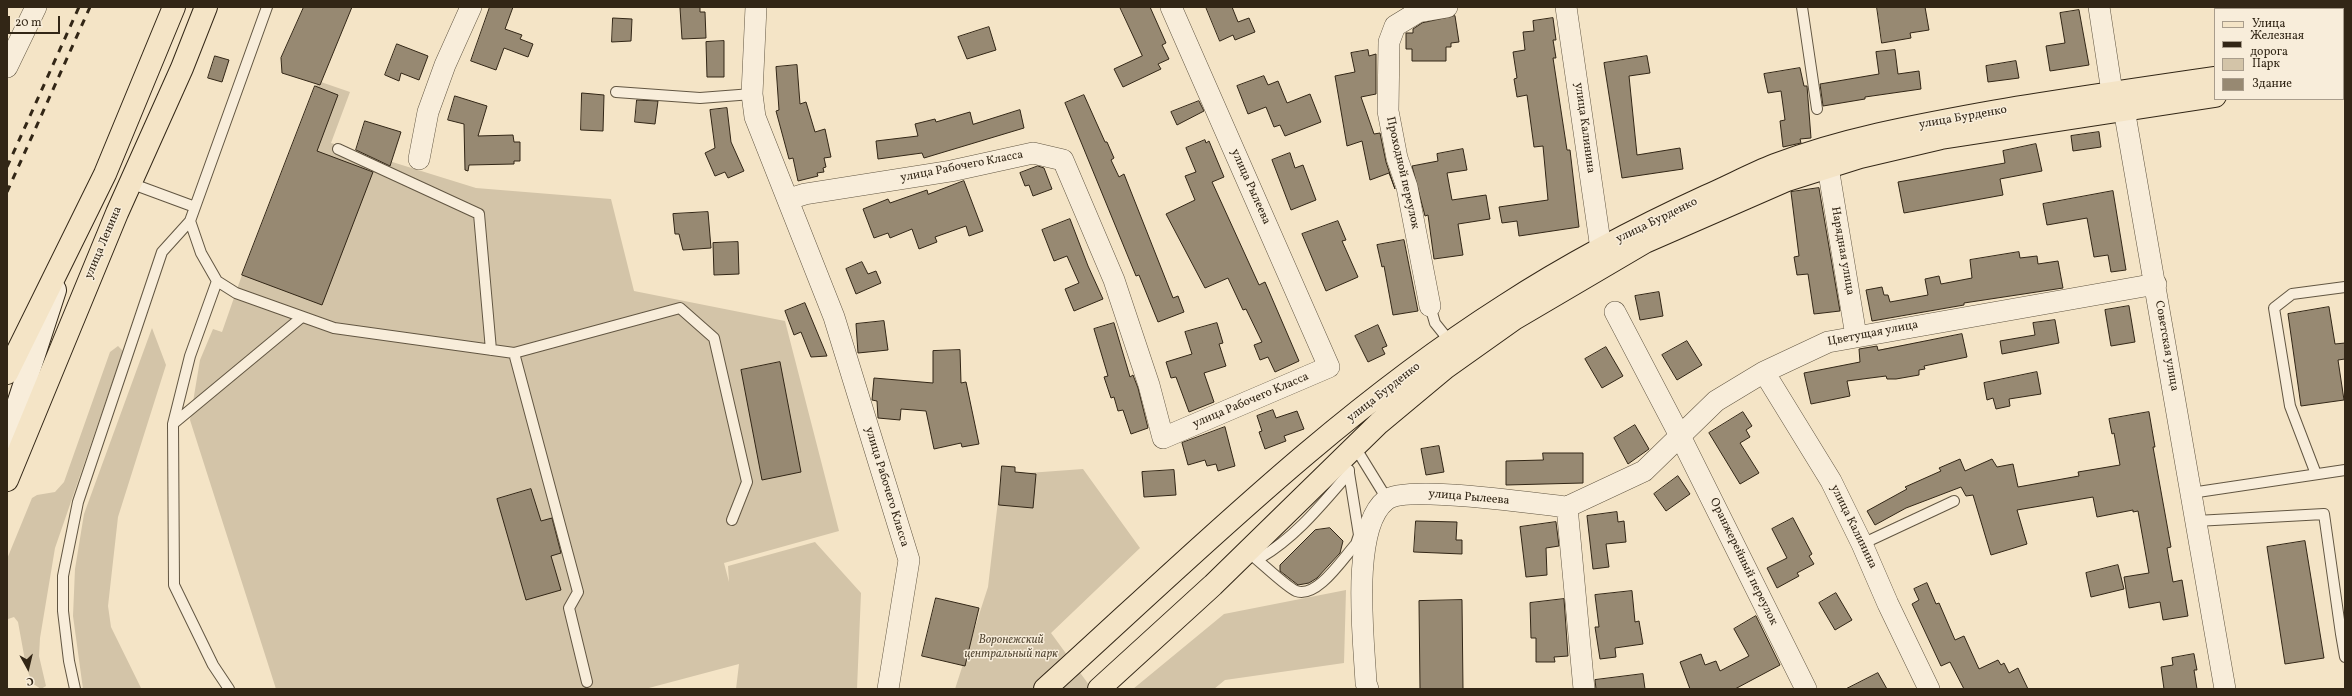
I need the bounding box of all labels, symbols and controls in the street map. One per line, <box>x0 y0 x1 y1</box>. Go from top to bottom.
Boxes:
scale bar <box>10 8 62 34</box>
legend <box>2214 8 2344 100</box>
text: 20 m <box>15 15 42 31</box>
text: Улица <box>2252 16 2285 32</box>
text: Железная дорога <box>2250 28 2304 60</box>
text: Парк <box>2252 56 2280 72</box>
text: Здание <box>2252 76 2292 92</box>
street label: улица Калинина <box>1570 82 1598 174</box>
street label: улица Бурденко <box>1918 103 2008 133</box>
street label: Проходной переулок <box>1382 115 1422 231</box>
street label: улица Рылеева <box>1227 147 1273 227</box>
street label: улица Рабочего Класса <box>899 148 1025 186</box>
street label: улица Бурденко <box>1614 195 1700 247</box>
street label: улица Ленина <box>82 205 126 281</box>
street label: Нарядная улица <box>1827 206 1857 296</box>
street label: Советская улица <box>2151 300 2181 392</box>
street label: Цветущая улица <box>1826 318 1920 350</box>
street label: улица Бурденко <box>1345 360 1423 426</box>
street label: улица Рабочего Класса <box>1191 370 1311 432</box>
street label: улица Рабочего Класса <box>861 425 911 549</box>
street label: улица Калинина <box>1826 483 1880 571</box>
street label: улица Рылеева <box>1428 487 1510 509</box>
street label: Оранжерейный переулок <box>1706 496 1780 628</box>
park label: Воронежский центральный парк <box>964 634 1058 662</box>
north arrow <box>8 648 48 688</box>
text: С <box>25 672 34 688</box>

